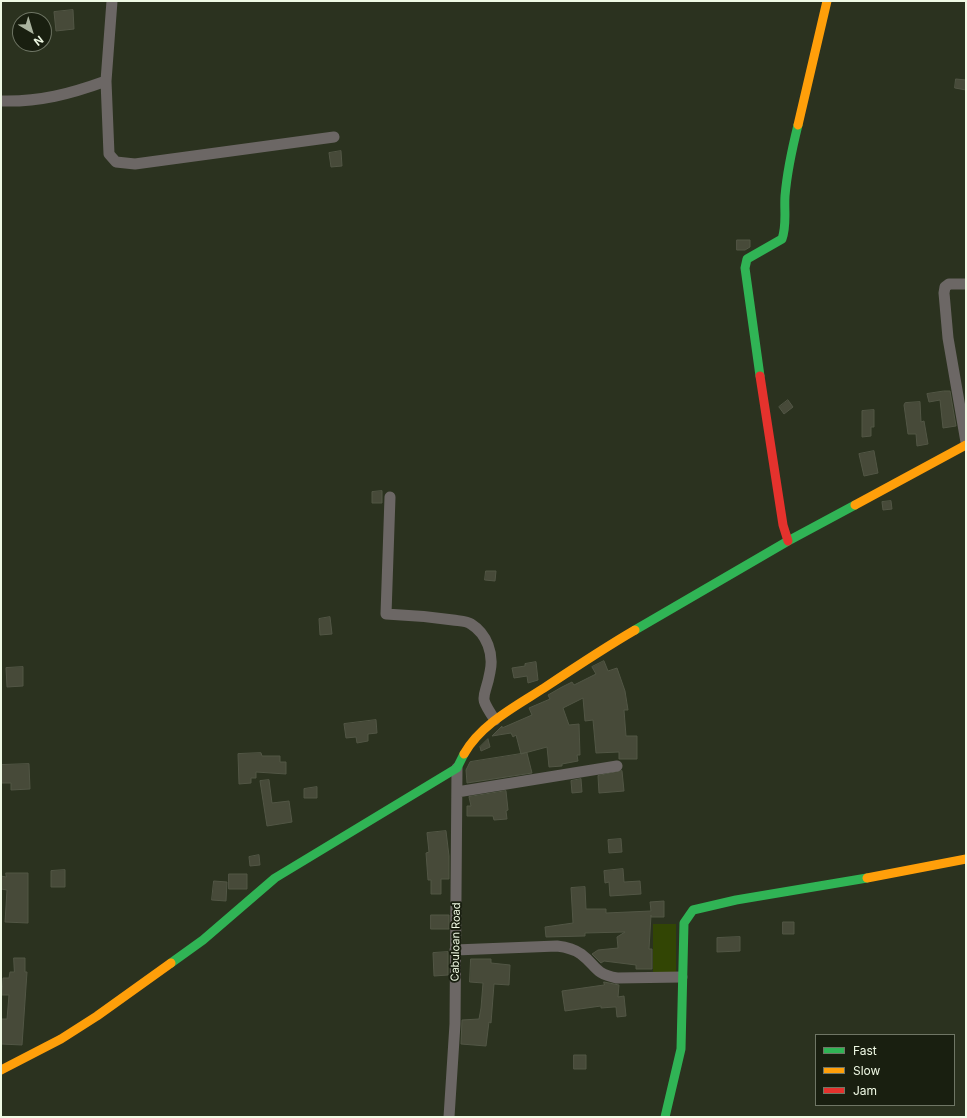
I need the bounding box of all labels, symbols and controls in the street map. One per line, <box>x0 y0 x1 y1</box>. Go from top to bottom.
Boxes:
north arrow <box>12 12 52 52</box>
text: N <box>31 33 46 49</box>
street label: Cabuloan Road <box>449 902 463 982</box>
legend <box>815 1034 955 1106</box>
text: Fast <box>853 1043 877 1058</box>
text: Slow <box>853 1063 880 1078</box>
text: Jam <box>853 1083 877 1098</box>

